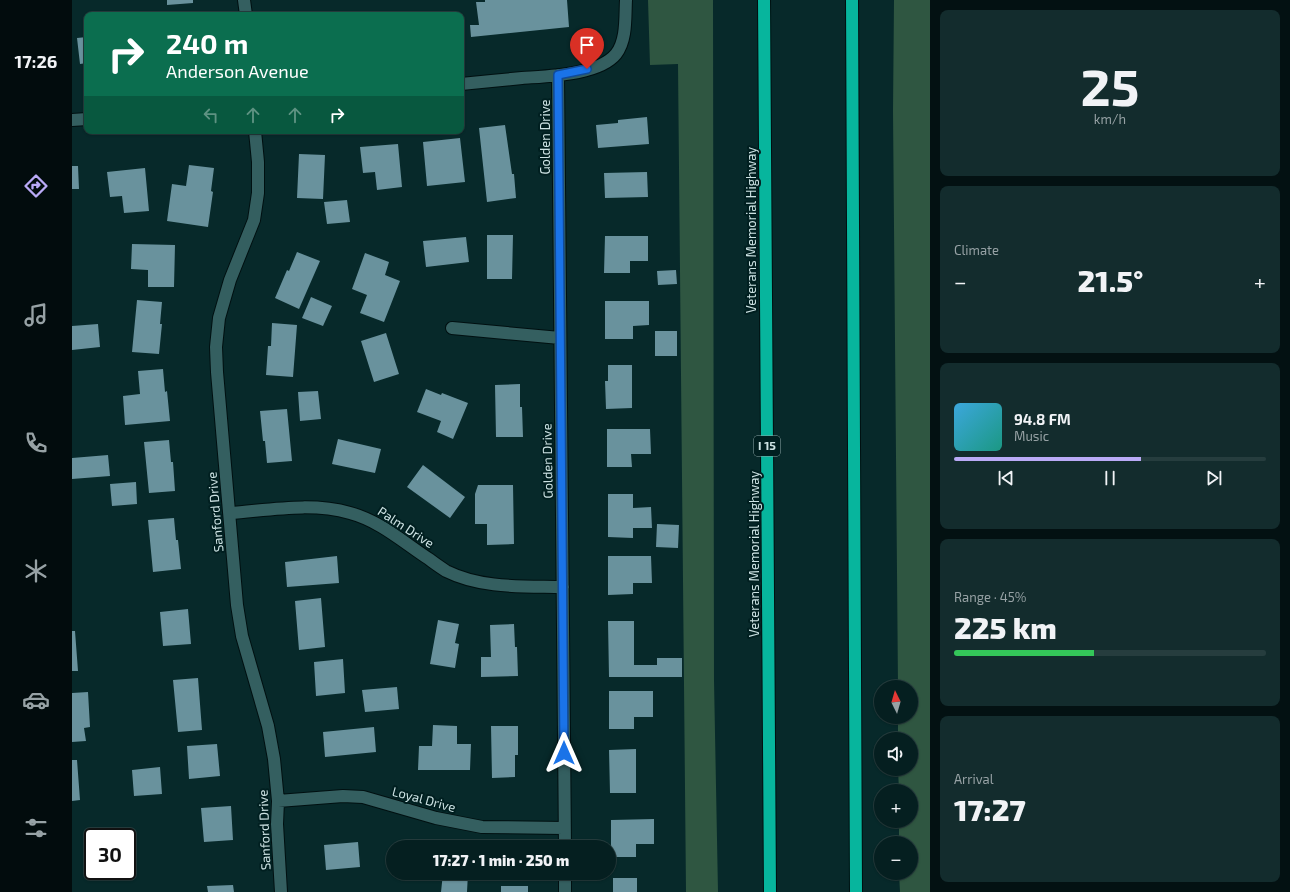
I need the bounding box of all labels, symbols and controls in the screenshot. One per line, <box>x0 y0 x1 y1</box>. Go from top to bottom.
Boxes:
text: 240 m <box>166 26 249 60</box>
icon: right <box>100 28 152 80</box>
pin <box>570 28 604 69</box>
icon: arrive <box>576 34 598 56</box>
text: 17:26 <box>15 50 57 72</box>
text: 25 <box>1081 54 1139 116</box>
text: Anderson Avenue <box>166 60 309 82</box>
street label: Golden Drive <box>537 99 553 175</box>
icon: left <box>200 104 222 126</box>
icon: ahead <box>242 104 264 126</box>
icon: ahead <box>284 104 306 126</box>
icon: right <box>326 104 348 126</box>
text: km/h <box>1094 111 1126 127</box>
street label: Veterans Memorial Highway <box>743 147 759 313</box>
icon: directions <box>22 172 50 200</box>
text: Climate <box>954 242 999 258</box>
text: 21.5° <box>1078 262 1143 298</box>
text: − <box>954 268 967 294</box>
text: + <box>1254 268 1266 294</box>
icon: music <box>22 301 50 329</box>
text: 94.8 FM <box>1014 410 1071 428</box>
street label: Golden Drive <box>538 423 556 499</box>
text: Music <box>1014 428 1049 444</box>
icon: phone <box>22 429 50 457</box>
road number: I 15 <box>754 436 780 456</box>
icon: previous <box>995 467 1017 489</box>
icon: pause <box>1099 467 1121 489</box>
icon: next <box>1203 467 1225 489</box>
street label: Sanford Drive <box>204 471 226 553</box>
street label: Veterans Memorial Highway <box>746 471 762 637</box>
street label: Palm Drive <box>375 503 437 551</box>
icon: climate <box>22 557 50 585</box>
text: Range · 45% <box>954 589 1026 605</box>
text: 225 km <box>954 609 1057 645</box>
north arrow <box>874 680 918 724</box>
map controls <box>874 680 918 880</box>
icon: car <box>22 686 50 714</box>
position arrow <box>543 732 585 774</box>
button: sound <box>874 732 918 776</box>
text: Arrival <box>954 771 994 787</box>
street label: Loyal Drive <box>390 783 458 815</box>
button: + <box>874 784 918 828</box>
street label: Sanford Drive <box>255 789 273 871</box>
text: 17:27 <box>954 791 1025 827</box>
icon: filters <box>22 814 50 842</box>
speed limit sign: 30 <box>84 828 136 880</box>
button: − <box>874 836 918 880</box>
text: 17:27 · 1 min · 250 m <box>433 851 569 869</box>

